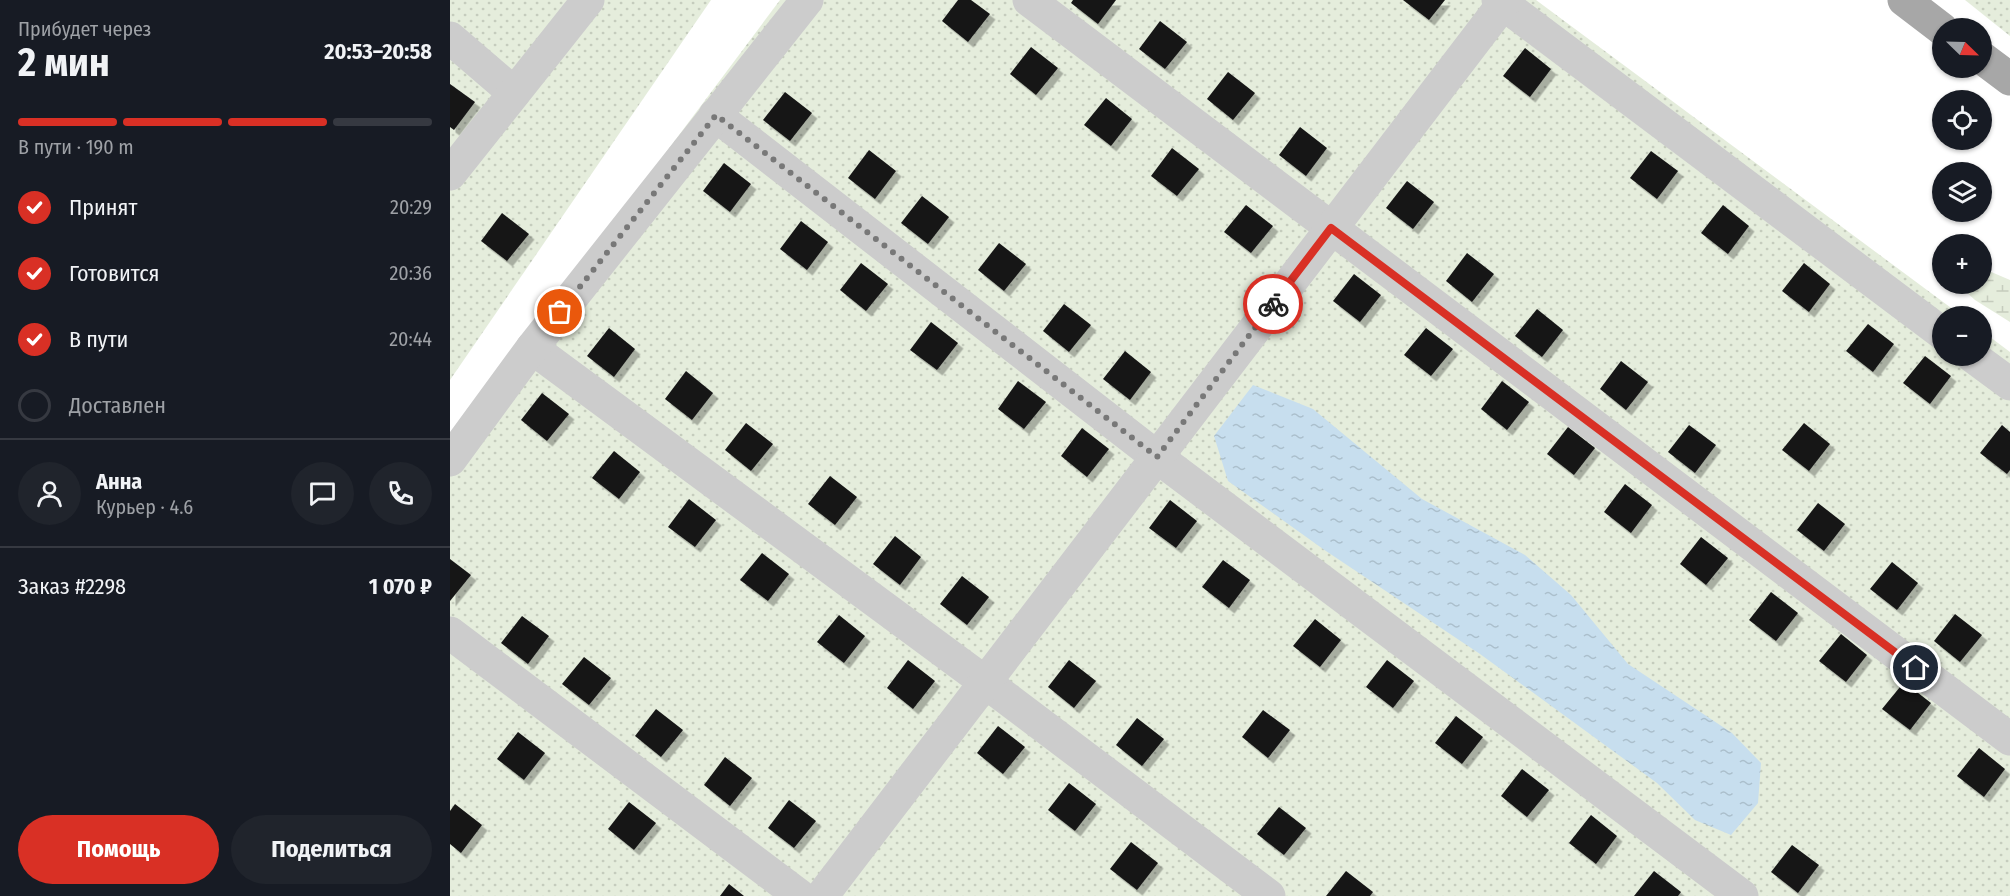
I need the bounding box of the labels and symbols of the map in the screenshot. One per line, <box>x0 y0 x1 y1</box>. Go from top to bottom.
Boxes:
north arrow <box>1932 18 1992 78</box>
courier <box>1243 274 1303 334</box>
pin <box>534 286 585 337</box>
pin <box>1890 642 1941 693</box>

